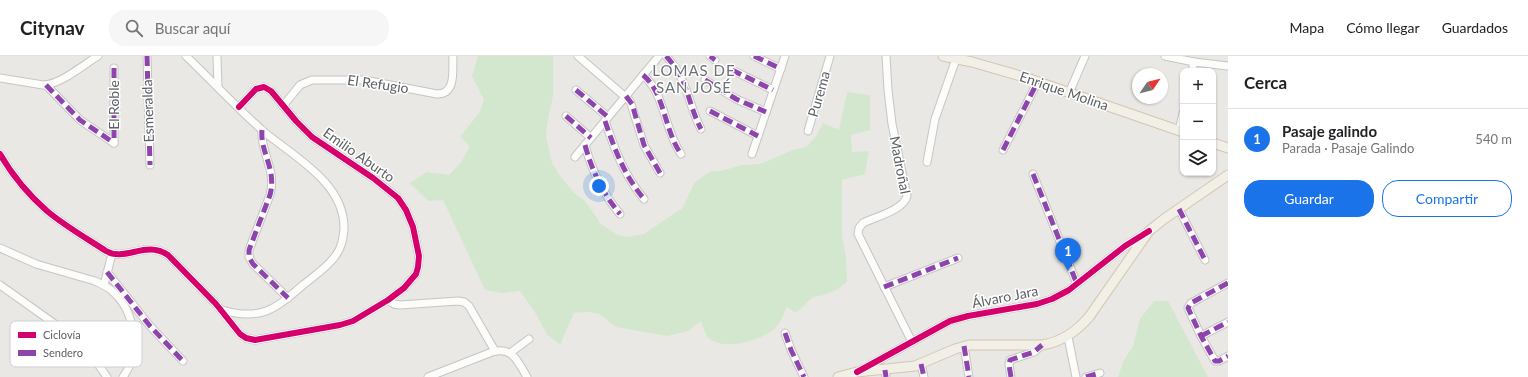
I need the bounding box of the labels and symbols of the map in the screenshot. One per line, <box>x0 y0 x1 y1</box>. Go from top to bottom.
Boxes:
district label: LOMAS DE SAN JOSÉ <box>652 61 736 96</box>
street label: Enrique Molina <box>1017 67 1111 114</box>
north arrow <box>1132 68 1168 104</box>
street label: Purema <box>804 69 833 119</box>
street label: El Refugio <box>346 71 410 96</box>
street label: Esmeralda <box>138 79 157 143</box>
street label: El Roble <box>105 80 122 130</box>
street label: Emilio Aburto <box>320 124 398 186</box>
street label: Madroñal <box>887 135 914 195</box>
your location <box>589 176 609 196</box>
pin: 1 <box>1055 238 1081 271</box>
street label: Álvaro Jara <box>970 282 1040 311</box>
legend <box>10 321 142 367</box>
text: Ciclovía <box>43 328 81 341</box>
text: Sendero <box>43 346 83 359</box>

